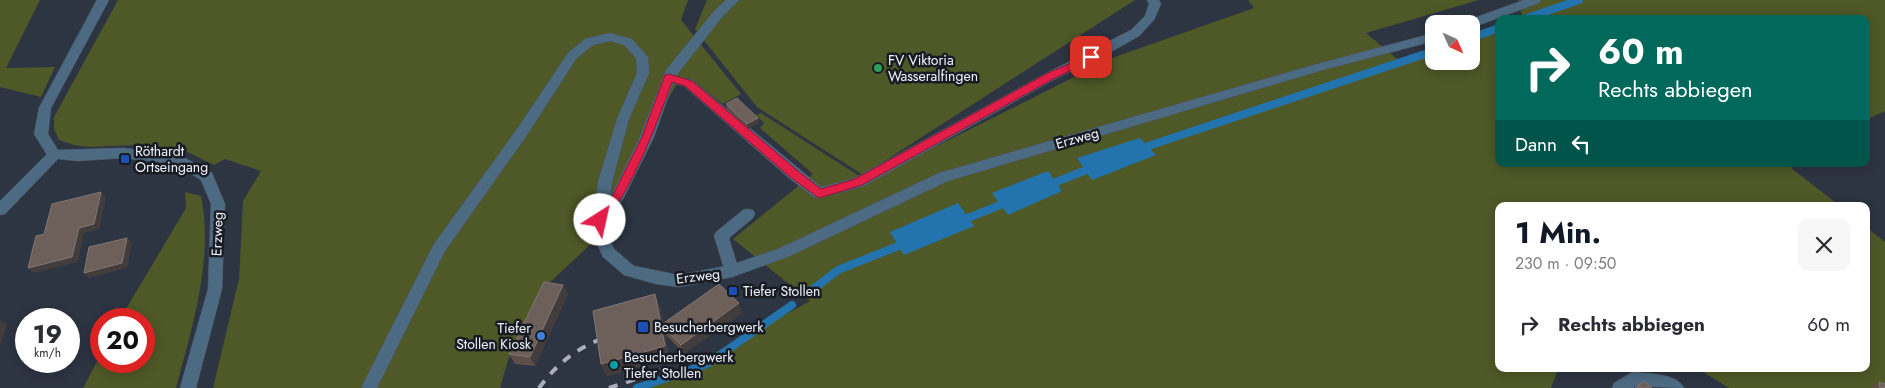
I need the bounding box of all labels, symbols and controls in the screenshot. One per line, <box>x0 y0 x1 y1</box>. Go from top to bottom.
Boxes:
north arrow <box>1425 15 1480 70</box>
map controls <box>1425 15 1480 70</box>
text: 60 m <box>1598 27 1684 77</box>
icon: right <box>1515 35 1580 100</box>
pin <box>1070 36 1112 78</box>
icon: arrive <box>1077 43 1105 71</box>
place label: FV Viktoria Wasseralfingen <box>888 50 978 86</box>
marker: FV Viktoria Wasseralfingen <box>872 62 884 74</box>
text: Rechts abbiegen <box>1598 73 1753 105</box>
street label: Erzweg <box>1053 122 1101 154</box>
icon: left <box>1567 130 1595 158</box>
text: Dann <box>1515 131 1557 158</box>
place label: Röthardt Ortseingang <box>135 141 208 177</box>
marker: Röthardt Ortseingang <box>119 153 131 165</box>
position arrow <box>573 193 625 245</box>
text: 1 Min. <box>1515 211 1601 254</box>
street label: Erzweg <box>206 212 228 256</box>
button: close <box>1798 219 1850 271</box>
text: 230 m · 09:50 <box>1515 252 1616 275</box>
street label: Erzweg <box>675 263 721 289</box>
place label: Tiefer Stollen <box>743 281 820 301</box>
marker: Tiefer Stollen <box>727 285 739 297</box>
speed limit sign: 20 <box>90 308 155 373</box>
icon: right <box>1515 311 1543 339</box>
text: Rechts abbiegen <box>1558 311 1705 338</box>
text: 60 m <box>1807 311 1850 338</box>
text: 19 <box>33 316 62 352</box>
place label: Besucherbergwerk <box>654 317 764 337</box>
place label: Tiefer Stollen Kiosk <box>456 318 532 354</box>
marker: Besucherbergwerk <box>636 320 650 334</box>
marker: Tiefer Stollen Kiosk <box>535 330 547 342</box>
text: km/h <box>34 344 61 362</box>
place label: Besucherbergwerk Tiefer Stollen <box>624 347 734 383</box>
marker: Besucherbergwerk Tiefer Stollen <box>608 359 620 371</box>

